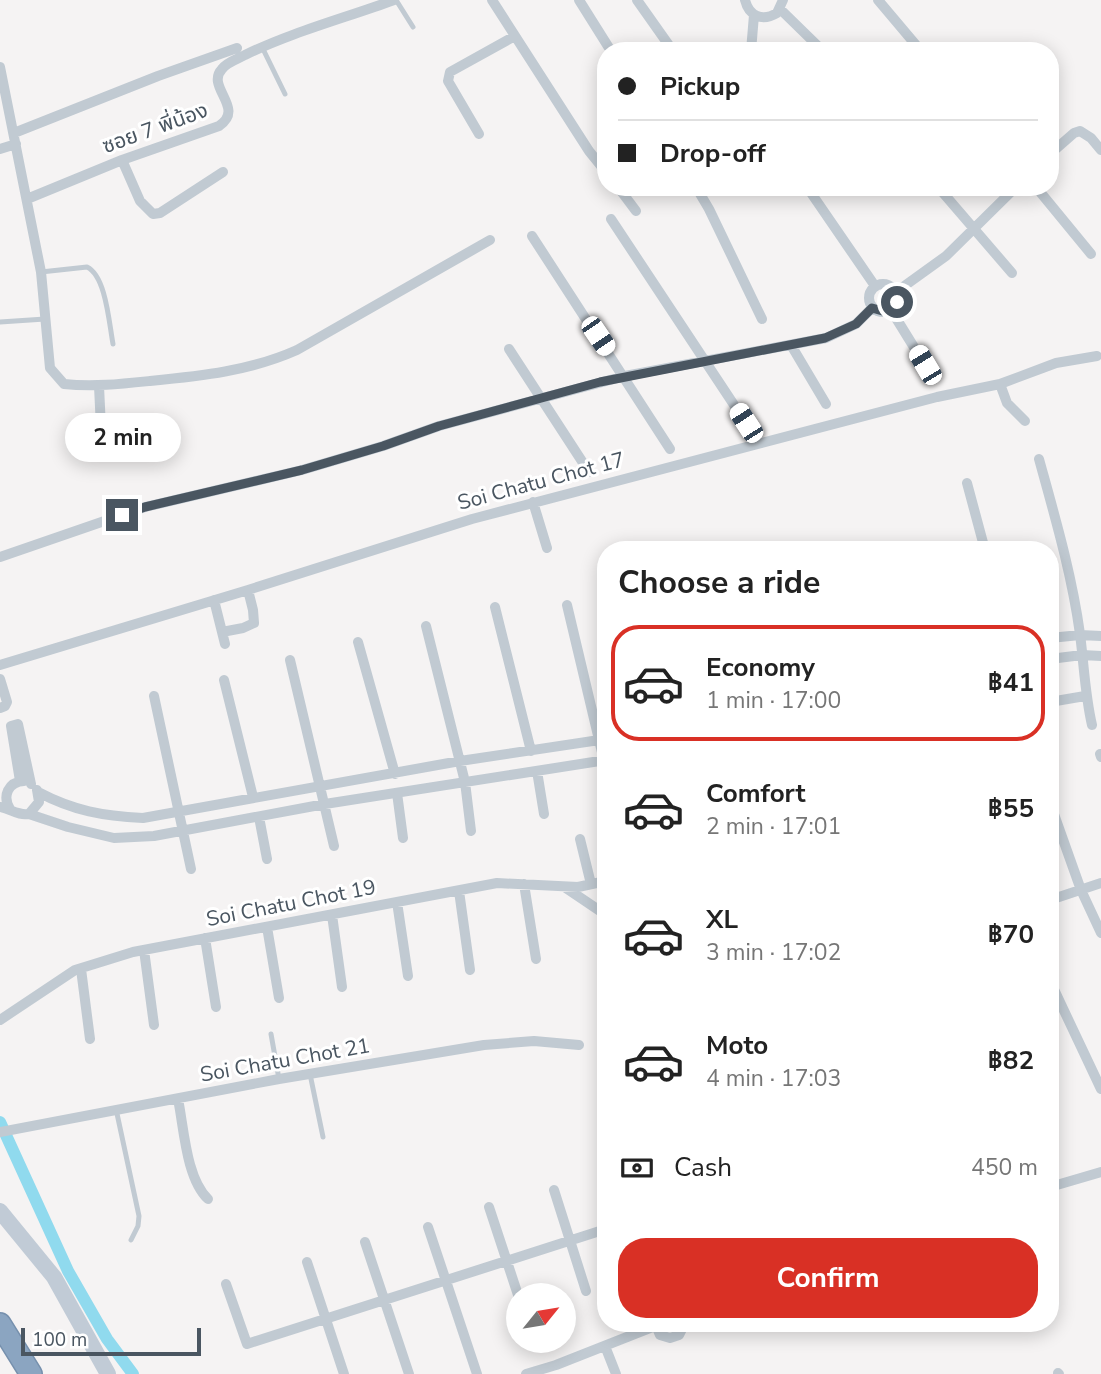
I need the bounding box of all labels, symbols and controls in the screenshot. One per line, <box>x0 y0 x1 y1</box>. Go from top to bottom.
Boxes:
text: Pickup <box>660 69 740 104</box>
street label: ซอย 7 พี่น้อง <box>98 95 212 160</box>
text: Drop-off <box>660 136 766 171</box>
route start <box>881 286 913 318</box>
car <box>578 313 619 359</box>
car <box>906 342 945 388</box>
car <box>726 400 767 446</box>
callout: 2 min <box>64 414 180 462</box>
text: 2 min <box>93 422 153 453</box>
street label: Soi Chatu Chot 17 <box>454 445 628 517</box>
route end <box>106 499 138 531</box>
text: Choose a ride <box>618 561 820 604</box>
text: Economy <box>706 650 815 685</box>
icon: car <box>622 652 685 715</box>
text: ฿41 <box>988 665 1034 700</box>
text: 1 min · 17:00 <box>706 685 841 716</box>
text: Comfort <box>706 776 806 811</box>
icon: car <box>622 778 685 841</box>
text: ฿55 <box>988 791 1034 826</box>
text: 2 min · 17:01 <box>706 811 841 842</box>
street label: Soi Chatu Chot 19 <box>204 873 378 933</box>
text: XL <box>706 902 738 937</box>
icon: car <box>622 904 685 967</box>
text: ฿70 <box>988 917 1034 952</box>
text: 3 min · 17:02 <box>706 937 841 968</box>
text: Moto <box>706 1028 768 1063</box>
icon: car <box>622 1030 685 1093</box>
street label: Soi Chatu Chot 21 <box>198 1031 372 1089</box>
text: ฿82 <box>988 1043 1034 1078</box>
text: 4 min · 17:03 <box>706 1063 841 1094</box>
icon: cash <box>618 1149 656 1187</box>
text: Cash <box>674 1150 732 1185</box>
text: 450 m <box>971 1152 1038 1183</box>
button: Confirm <box>618 1238 1038 1318</box>
north arrow <box>506 1283 576 1353</box>
map controls <box>506 1283 576 1353</box>
scale bar <box>21 1325 201 1357</box>
text: 100 m <box>32 1327 87 1353</box>

